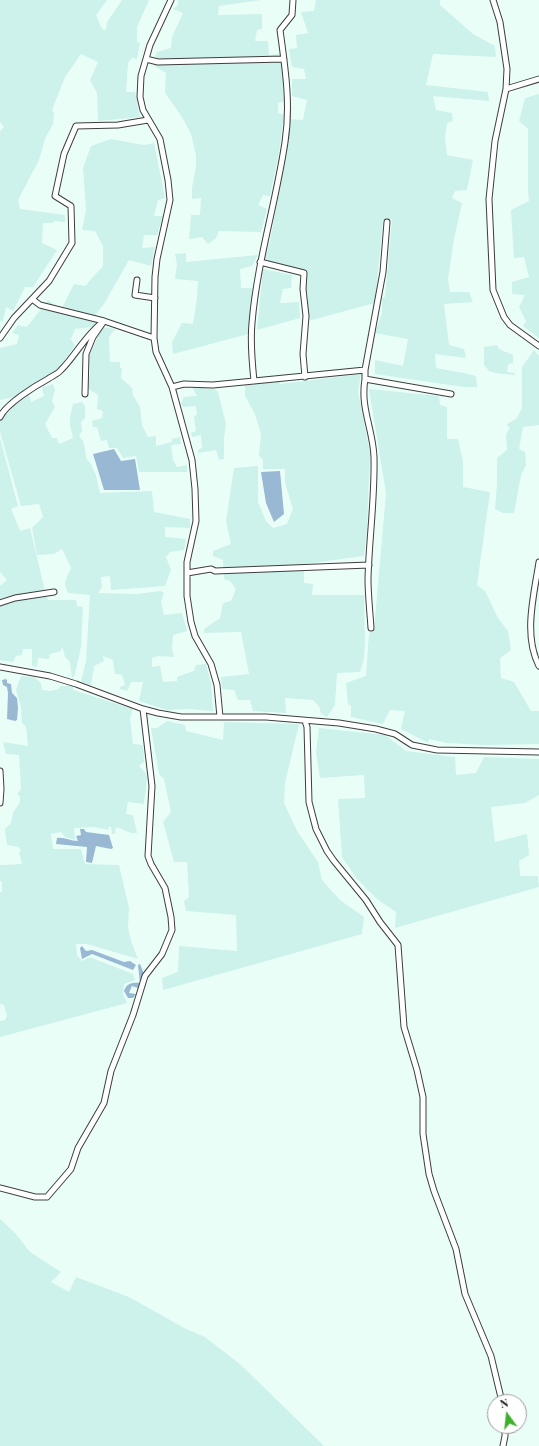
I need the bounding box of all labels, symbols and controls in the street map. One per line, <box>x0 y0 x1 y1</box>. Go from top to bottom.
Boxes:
north arrow <box>487 1394 527 1434</box>
text: N <box>498 1395 510 1411</box>

